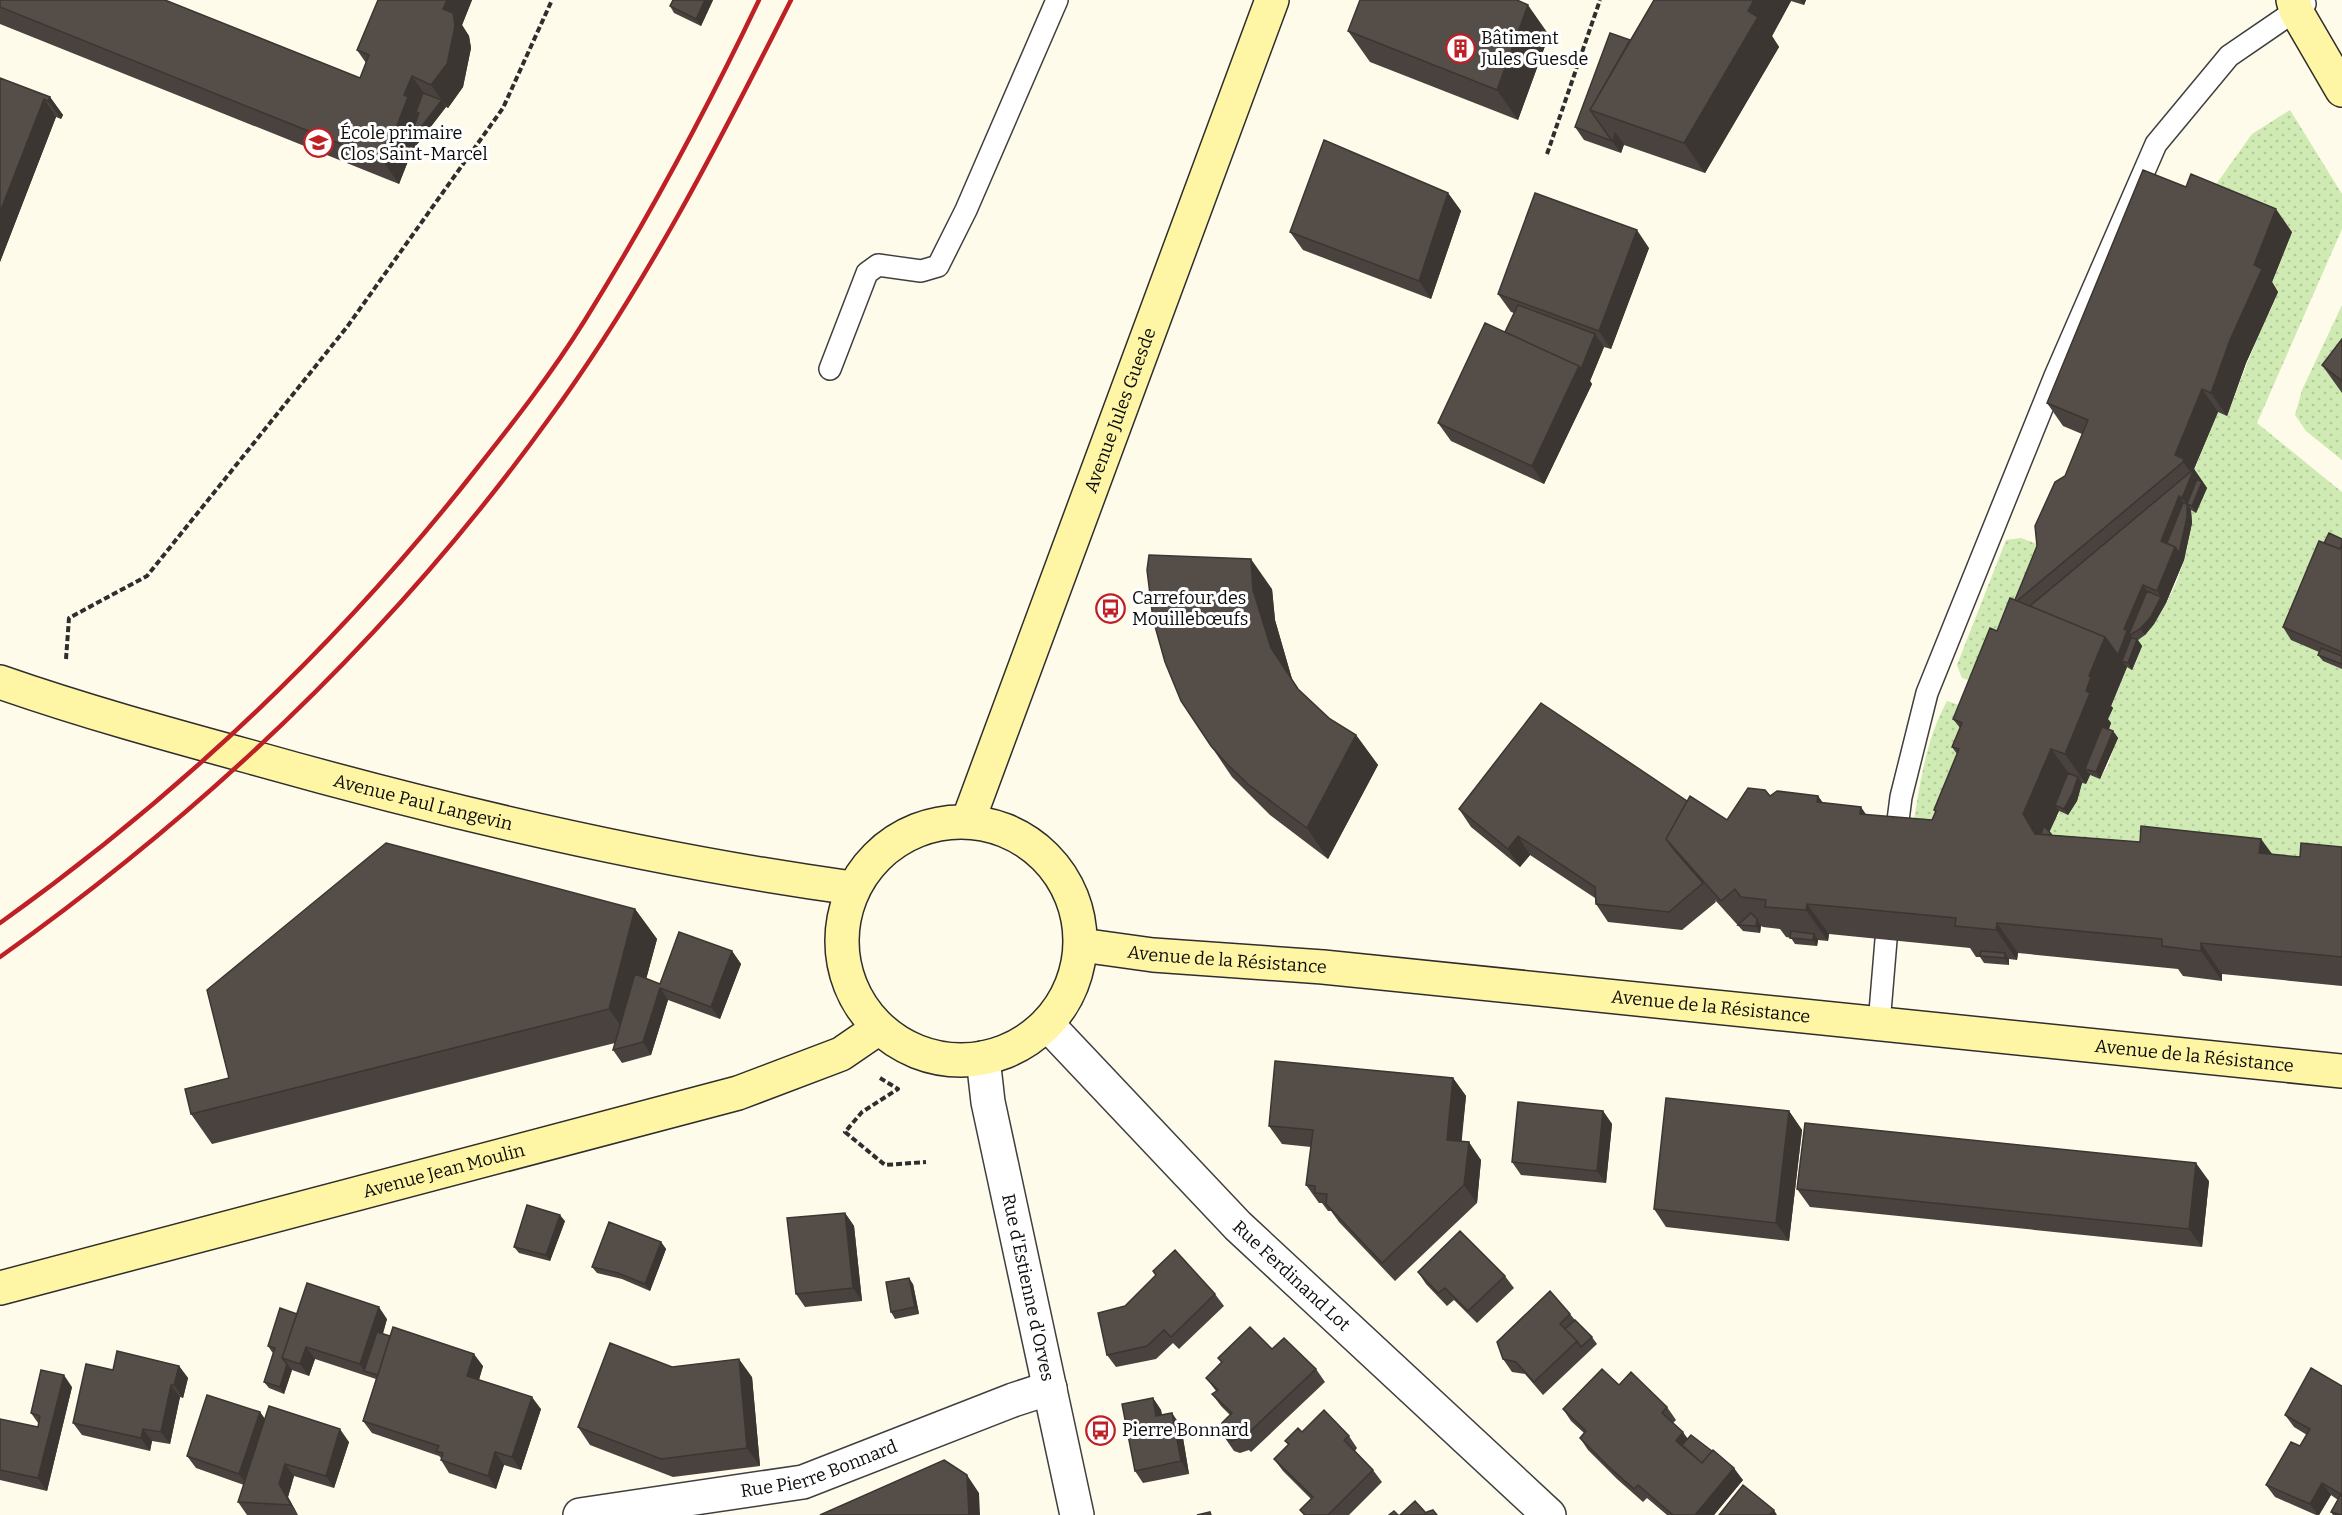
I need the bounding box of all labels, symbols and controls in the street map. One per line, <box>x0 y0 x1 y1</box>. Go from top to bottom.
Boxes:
place label: Bâtiment Jules Guesde <box>1480 27 1588 70</box>
building icon: Bâtiment Jules Guesde <box>1444 32 1476 64</box>
place label: École primaire Clos Saint-Marcel <box>340 121 488 165</box>
school or university icon: École primaire Clos Saint-Marcel <box>303 127 335 159</box>
street label: Avenue Jules Guesde <box>1080 325 1161 496</box>
place label: Carrefour des Mouillebœufs <box>1132 587 1248 630</box>
bus stop icon: Carrefour des Mouillebœufs <box>1095 592 1127 624</box>
street label: Avenue Paul Langevin <box>331 769 515 835</box>
street label: Avenue de la Résistance <box>1126 941 1328 978</box>
street label: Avenue de la Résistance <box>1610 985 1811 1028</box>
street label: Avenue de la Résistance <box>2094 1035 2295 1077</box>
street label: Avenue Jean Moulin <box>360 1139 528 1203</box>
street label: Rue d'Estienne d'Orves <box>997 1192 1059 1383</box>
street label: Rue Ferdinand Lot <box>1228 1216 1355 1336</box>
bus stop icon: Pierre Bonnard <box>1085 1414 1117 1446</box>
place label: Pierre Bonnard <box>1122 1419 1249 1441</box>
street label: Rue Pierre Bonnard <box>739 1435 901 1502</box>

